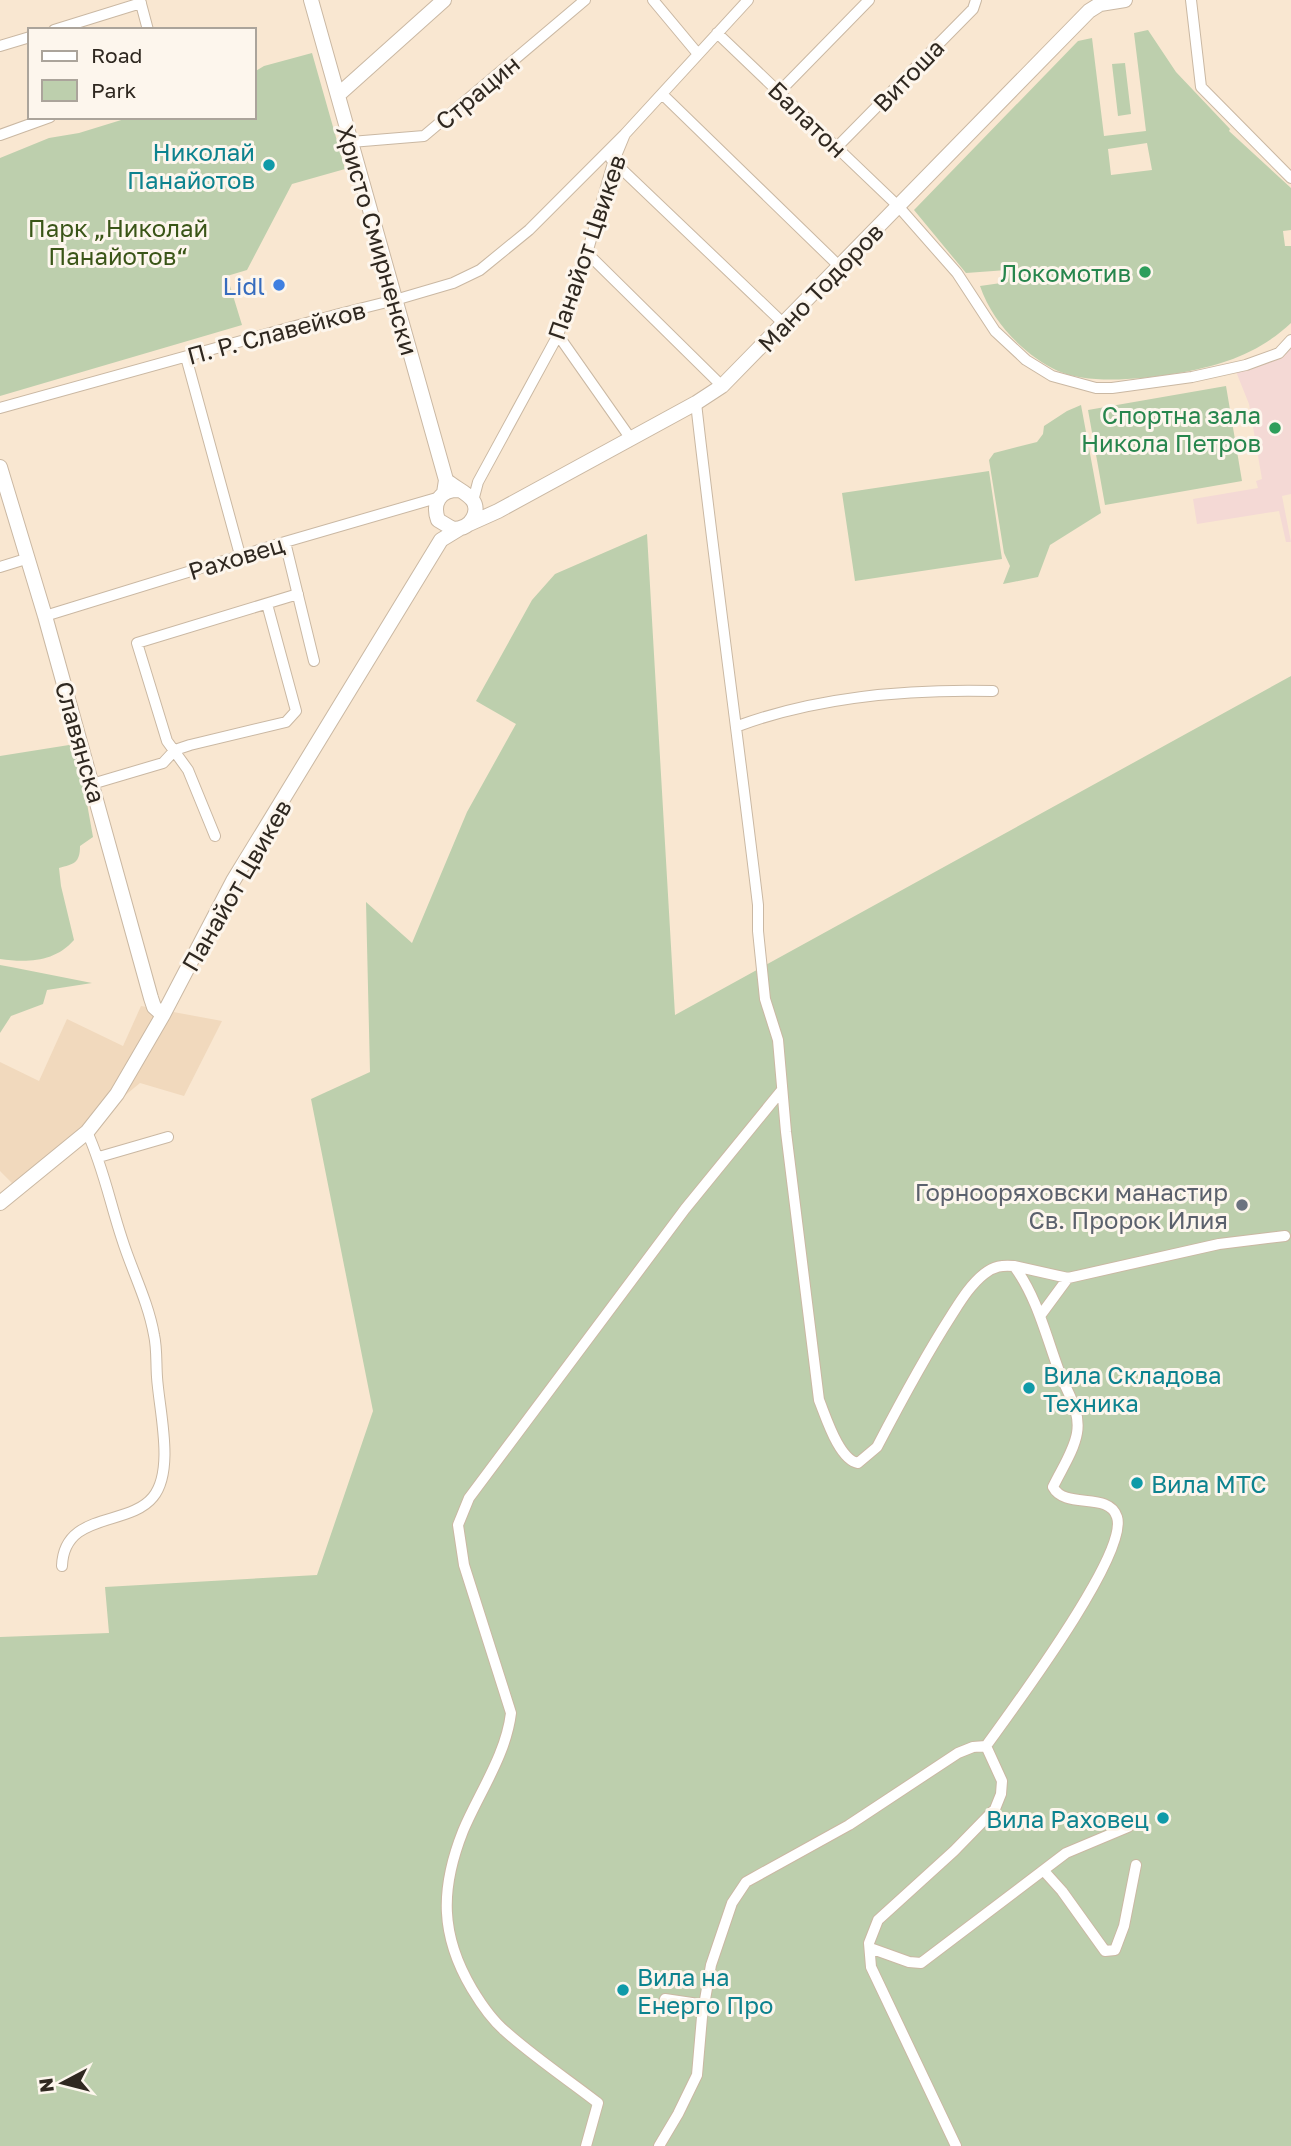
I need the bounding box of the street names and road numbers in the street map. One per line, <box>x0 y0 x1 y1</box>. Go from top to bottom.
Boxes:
street label: Витоша <box>866 33 950 117</box>
street label: Страцин <box>429 49 525 135</box>
street label: Балатон <box>763 75 853 163</box>
street label: Христо Смирненски <box>331 122 425 358</box>
street label: Панайот Цвикев <box>541 151 631 343</box>
street label: Мано Тодоров <box>751 217 889 357</box>
street label: П. Р. Славейков <box>184 294 368 370</box>
street label: Раховец <box>185 529 288 585</box>
street label: Славянска <box>50 678 112 806</box>
street label: Панайот Цвикев <box>175 794 297 976</box>

